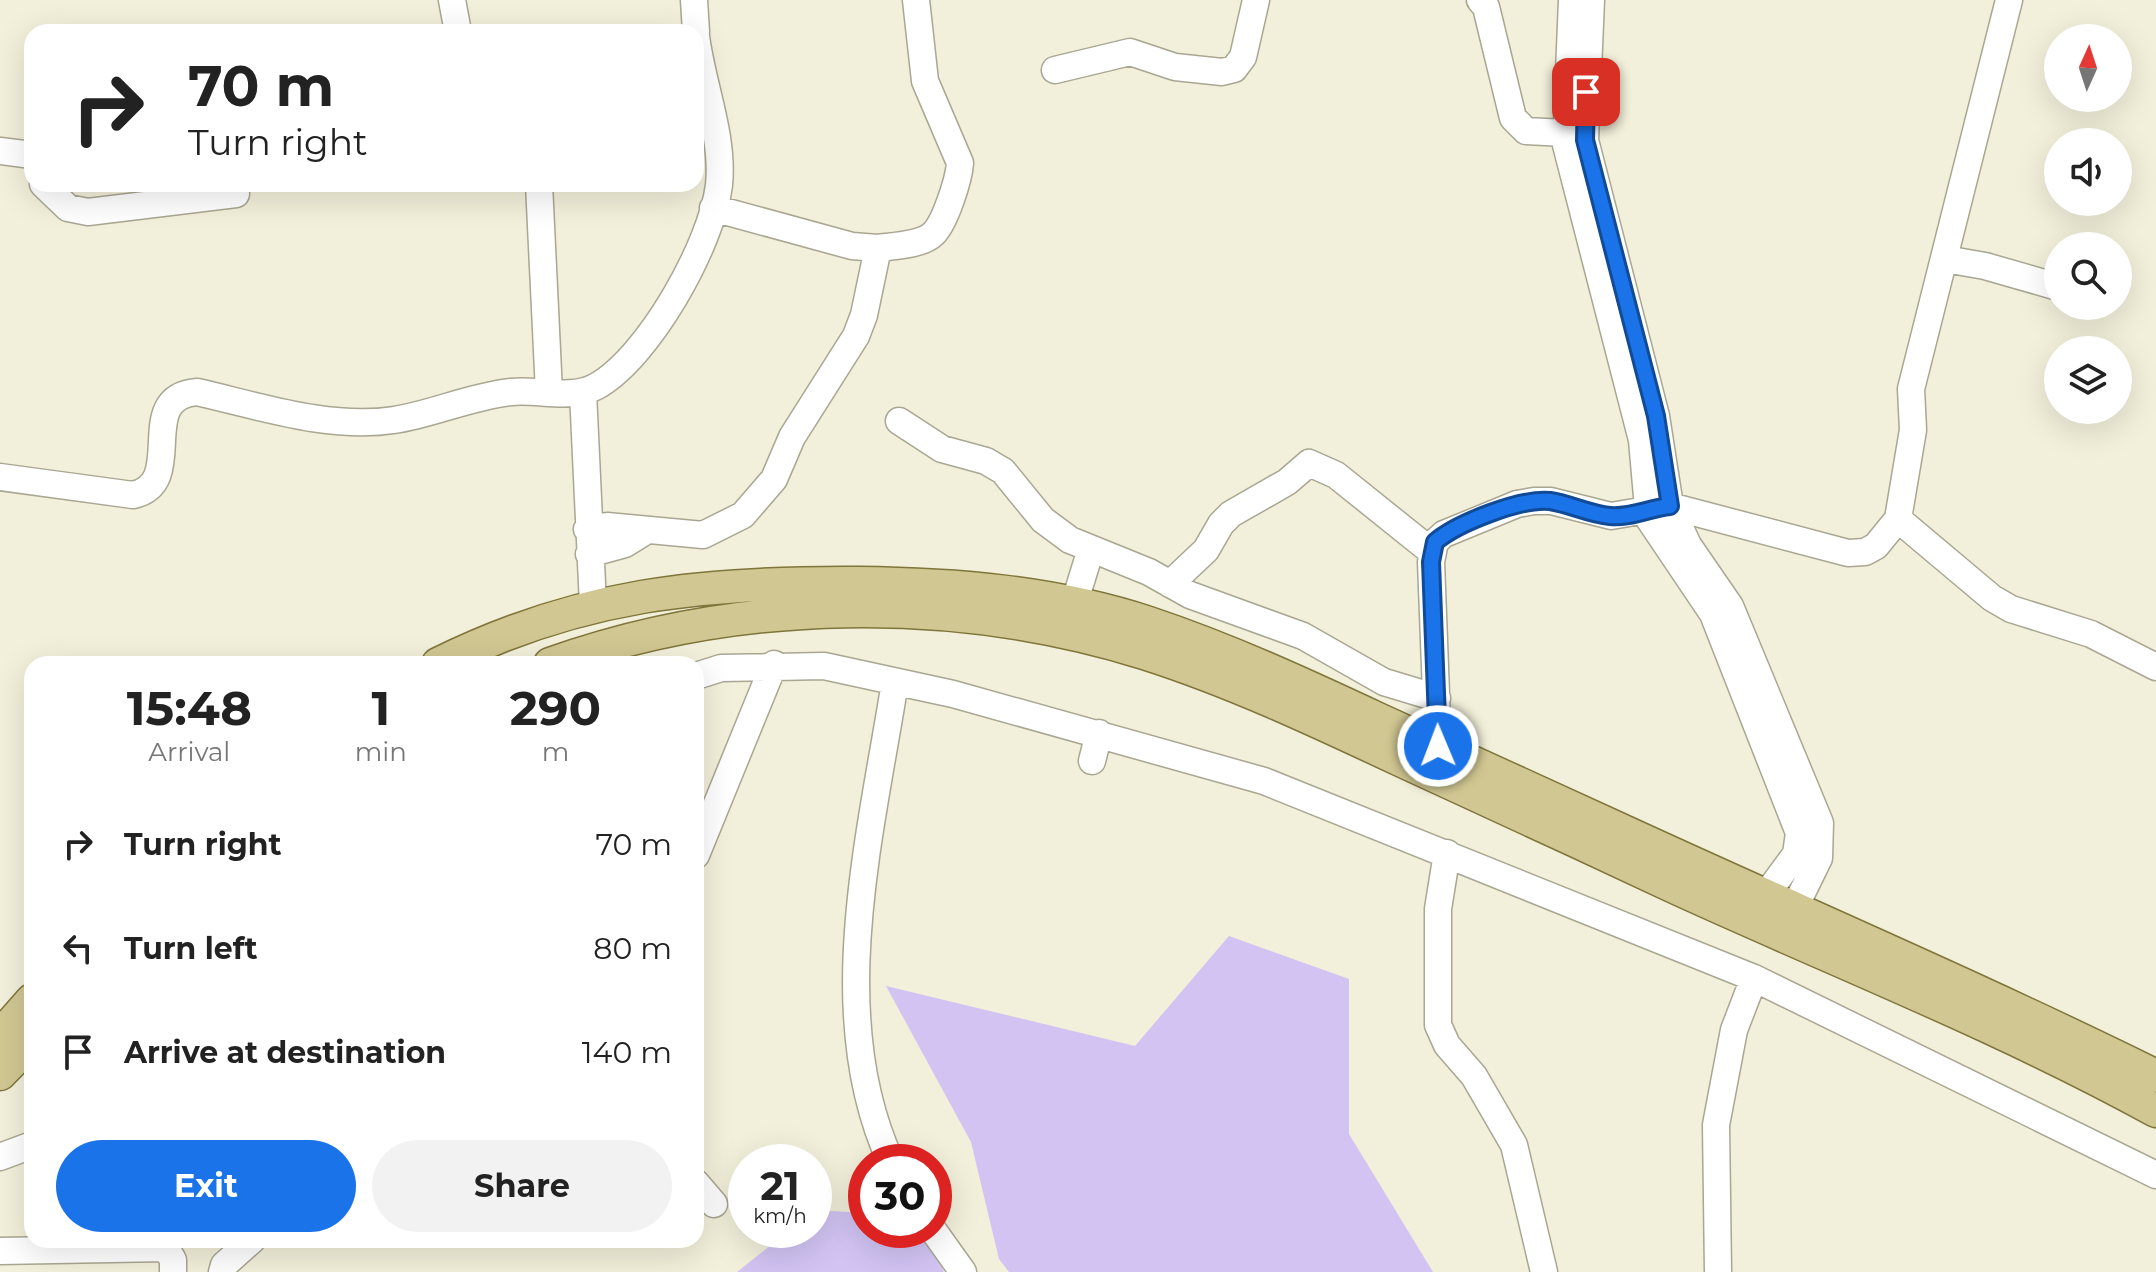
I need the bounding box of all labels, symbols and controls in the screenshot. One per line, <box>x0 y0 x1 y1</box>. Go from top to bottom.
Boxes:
north arrow <box>2044 24 2132 112</box>
map controls <box>2044 24 2132 424</box>
text: 70 m <box>188 52 334 120</box>
icon: right <box>56 56 160 160</box>
pin <box>1552 58 1620 126</box>
icon: arrive <box>1564 70 1608 114</box>
text: Turn right <box>188 120 368 164</box>
button: sound <box>2044 128 2132 216</box>
button: search <box>2044 232 2132 320</box>
button: layers <box>2044 336 2132 424</box>
text: 15:48 <box>127 679 252 737</box>
text: 1 <box>371 679 390 737</box>
text: 290 <box>510 679 601 737</box>
position arrow <box>1396 704 1480 788</box>
text: Arrival <box>148 736 230 768</box>
text: min <box>355 736 407 768</box>
text: m <box>542 736 569 768</box>
icon: right <box>56 822 100 866</box>
text: Turn right <box>124 826 281 863</box>
text: 70 m <box>595 826 672 863</box>
icon: left <box>56 926 100 970</box>
text: Turn left <box>124 930 257 967</box>
text: 80 m <box>593 930 672 967</box>
icon: arrive <box>56 1030 100 1074</box>
text: Arrive at destination <box>124 1034 446 1071</box>
text: 140 m <box>582 1034 672 1071</box>
button: Exit <box>56 1140 356 1232</box>
button: Share <box>372 1140 672 1232</box>
speed limit sign: 30 <box>848 1144 952 1248</box>
text: 21 <box>760 1161 800 1210</box>
text: km/h <box>753 1204 807 1228</box>

